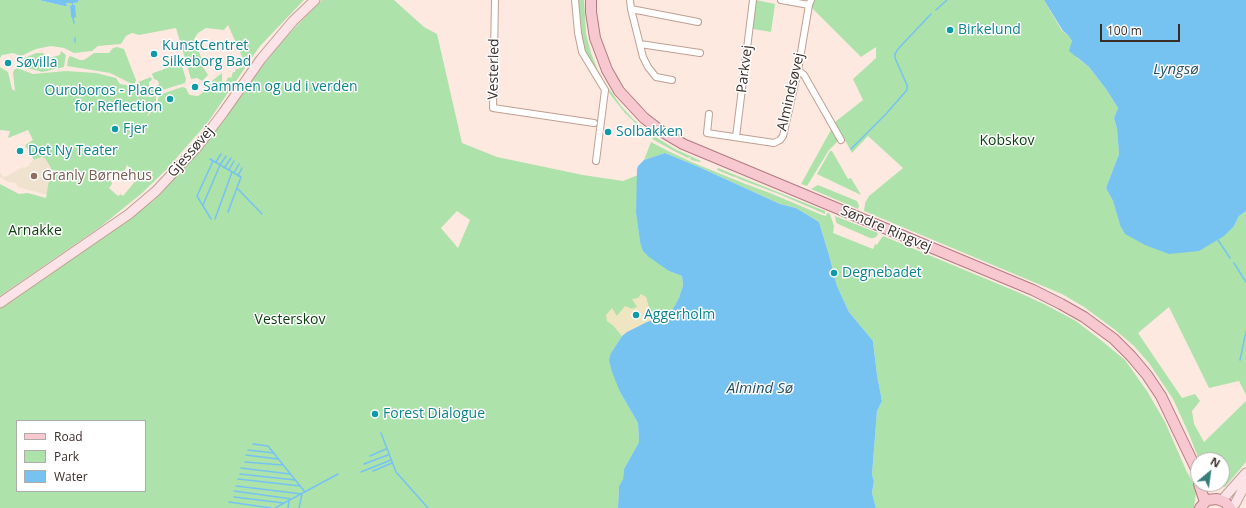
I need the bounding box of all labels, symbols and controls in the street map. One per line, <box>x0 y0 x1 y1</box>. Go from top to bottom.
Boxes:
scale bar <box>1102 16 1182 42</box>
place label: Birkelund <box>958 22 1021 38</box>
text: 100 m <box>1107 22 1142 39</box>
marker: Birkelund <box>945 25 955 35</box>
place label: KunstCentret Silkeborg Bad <box>162 38 251 70</box>
street label: Vesterled <box>485 38 503 100</box>
street label: Parkvej <box>734 44 756 94</box>
marker: KunstCentret Silkeborg Bad <box>149 49 159 59</box>
street label: Almindsøvej <box>774 51 808 133</box>
place label: Søvilla <box>16 55 57 71</box>
marker: Søvilla <box>3 58 13 68</box>
water label: Lyngsø <box>1153 61 1199 79</box>
place label: Sammen og ud i verden <box>203 79 358 95</box>
marker: Sammen og ud i verden <box>190 82 200 92</box>
place label: Ouroboros - Place for Reflection <box>44 83 162 116</box>
marker: Ouroboros - Place for Reflection <box>165 94 175 104</box>
place label: Fjer <box>123 121 147 137</box>
street label: Gjessøvej <box>164 123 218 181</box>
marker: Fjer <box>110 124 120 134</box>
place label: Solbakken <box>616 124 683 140</box>
marker: Solbakken <box>603 127 613 137</box>
park label: Kobskov <box>979 133 1035 149</box>
place label: Det Ny Teater <box>28 143 118 159</box>
marker: Det Ny Teater <box>15 146 25 156</box>
place label: Granly Børnehus <box>42 168 152 184</box>
marker: Granly Børnehus <box>29 171 39 181</box>
street label: Søndre Ringvej <box>838 202 934 256</box>
park label: Arnakke <box>8 223 62 239</box>
place label: Degnebadet <box>842 265 922 281</box>
marker: Degnebadet <box>829 268 839 278</box>
place label: Aggerholm <box>644 307 715 323</box>
marker: Aggerholm <box>631 310 641 320</box>
park label: Vesterskov <box>255 312 325 328</box>
water label: Almind Sø <box>727 380 793 398</box>
place label: Forest Dialogue <box>383 406 485 422</box>
marker: Forest Dialogue <box>370 409 380 419</box>
legend <box>16 420 146 492</box>
text: Road <box>54 428 83 445</box>
text: Park <box>54 448 79 465</box>
north arrow <box>1190 452 1230 492</box>
text: N <box>1208 453 1223 471</box>
text: Water <box>54 468 88 485</box>

